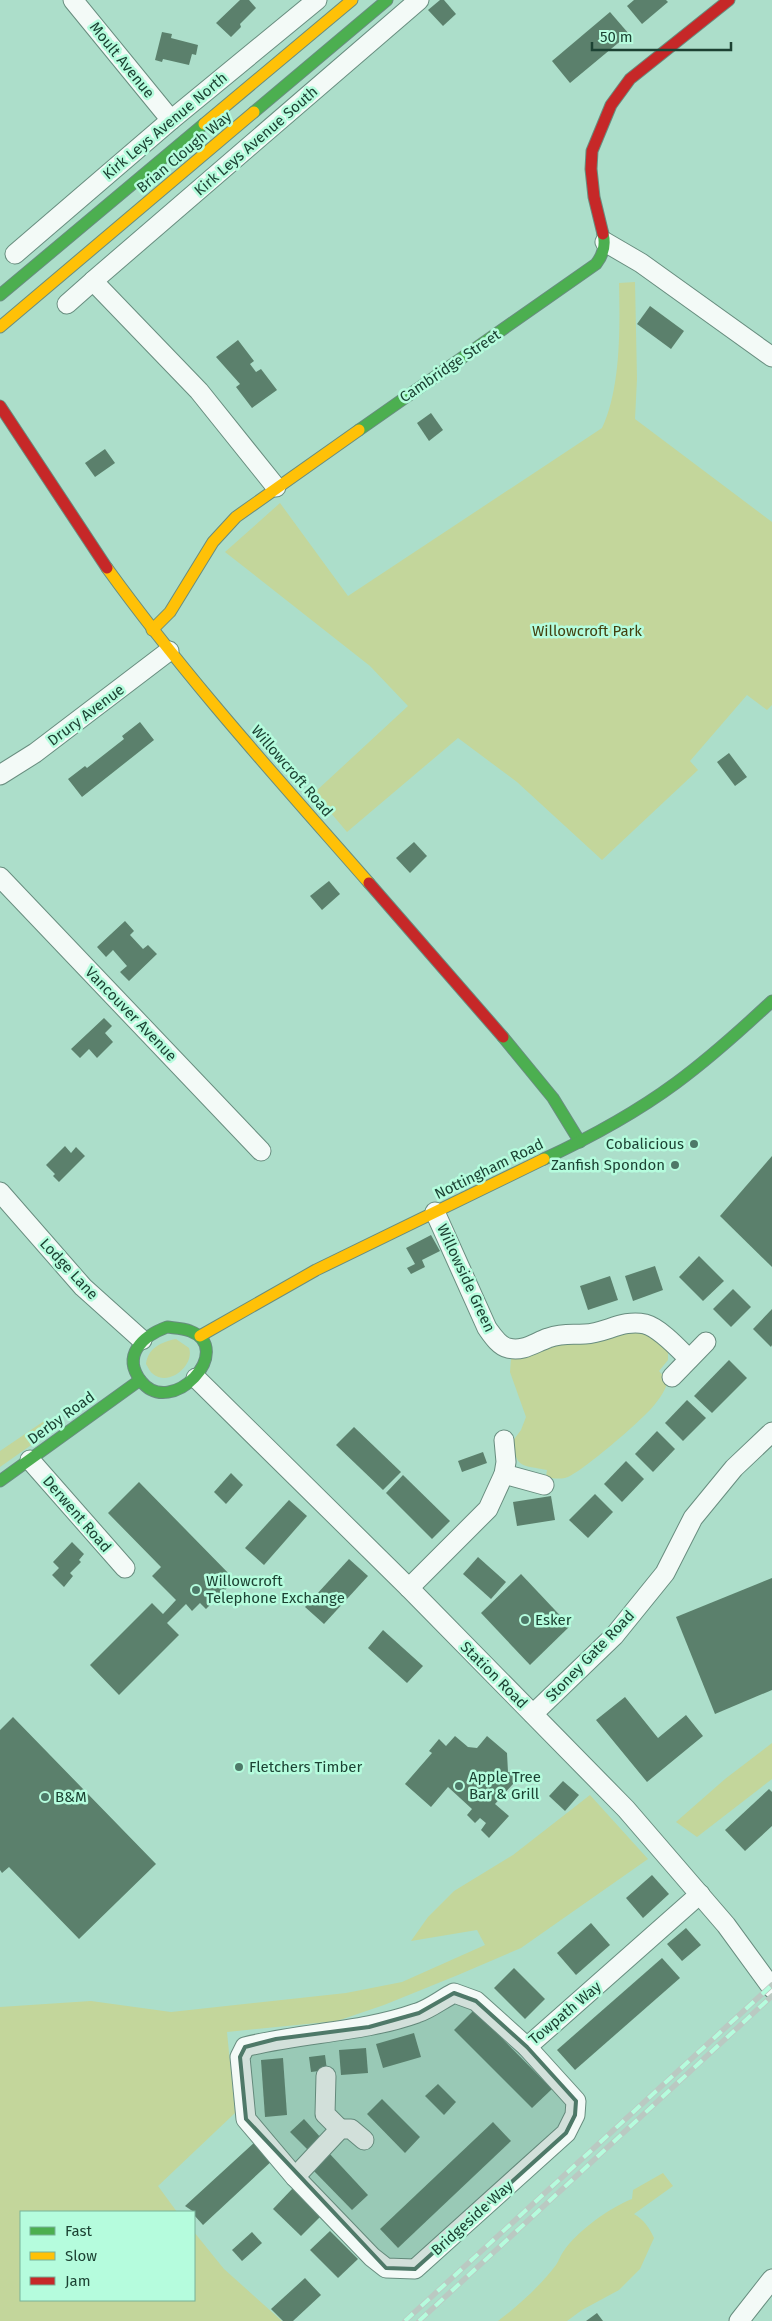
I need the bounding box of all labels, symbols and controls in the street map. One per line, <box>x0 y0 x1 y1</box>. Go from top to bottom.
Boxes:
street label: Moult Avenue <box>86 18 158 102</box>
scale bar <box>592 20 731 52</box>
text: 50 m <box>600 28 633 46</box>
street label: Kirk Leys Avenue North <box>99 69 231 183</box>
street label: Kirk Leys Avenue South <box>191 83 321 199</box>
street label: Brian Clough Way <box>133 107 235 197</box>
street label: Cambridge Street <box>396 325 504 406</box>
park label: Willowcroft Park <box>532 622 642 640</box>
street label: Drury Avenue <box>44 680 128 750</box>
street label: Willowcroft Road <box>247 722 337 820</box>
street label: Vancouver Avenue <box>81 963 181 1065</box>
street label: Nottingham Road <box>432 1135 546 1203</box>
place label: Cobalicious <box>606 1135 684 1153</box>
marker: Cobalicious <box>688 1138 700 1150</box>
place label: Zanfish Spondon <box>551 1156 665 1174</box>
marker: Zanfish Spondon <box>669 1159 681 1171</box>
street label: Willowside Green <box>433 1221 499 1335</box>
street label: Lodge Lane <box>36 1235 102 1303</box>
street label: Derby Road <box>24 1388 98 1448</box>
street label: Derwent Road <box>39 1472 115 1556</box>
place label: Willowcroft Telephone Exchange <box>206 1572 345 1607</box>
marker: Willowcroft Telephone Exchange <box>190 1584 202 1596</box>
street label: Stoney Gate Road <box>542 1607 638 1705</box>
place label: Esker <box>535 1611 572 1629</box>
marker: Esker <box>519 1614 531 1626</box>
street label: Station Road <box>457 1638 531 1712</box>
place label: Fletchers Timber <box>249 1758 363 1776</box>
marker: Fletchers Timber <box>233 1761 245 1773</box>
place label: Apple Tree Bar & Grill <box>469 1768 541 1803</box>
marker: Apple Tree Bar & Grill <box>453 1780 465 1792</box>
place label: B&M <box>55 1788 87 1806</box>
marker: B&M <box>39 1791 51 1803</box>
street label: Towpath Way <box>525 1977 605 2048</box>
street label: Bridgeside Way <box>428 2176 517 2259</box>
legend <box>20 2211 195 2301</box>
text: Fast <box>65 2222 92 2240</box>
text: Slow <box>65 2247 97 2265</box>
text: Jam <box>65 2272 91 2290</box>

